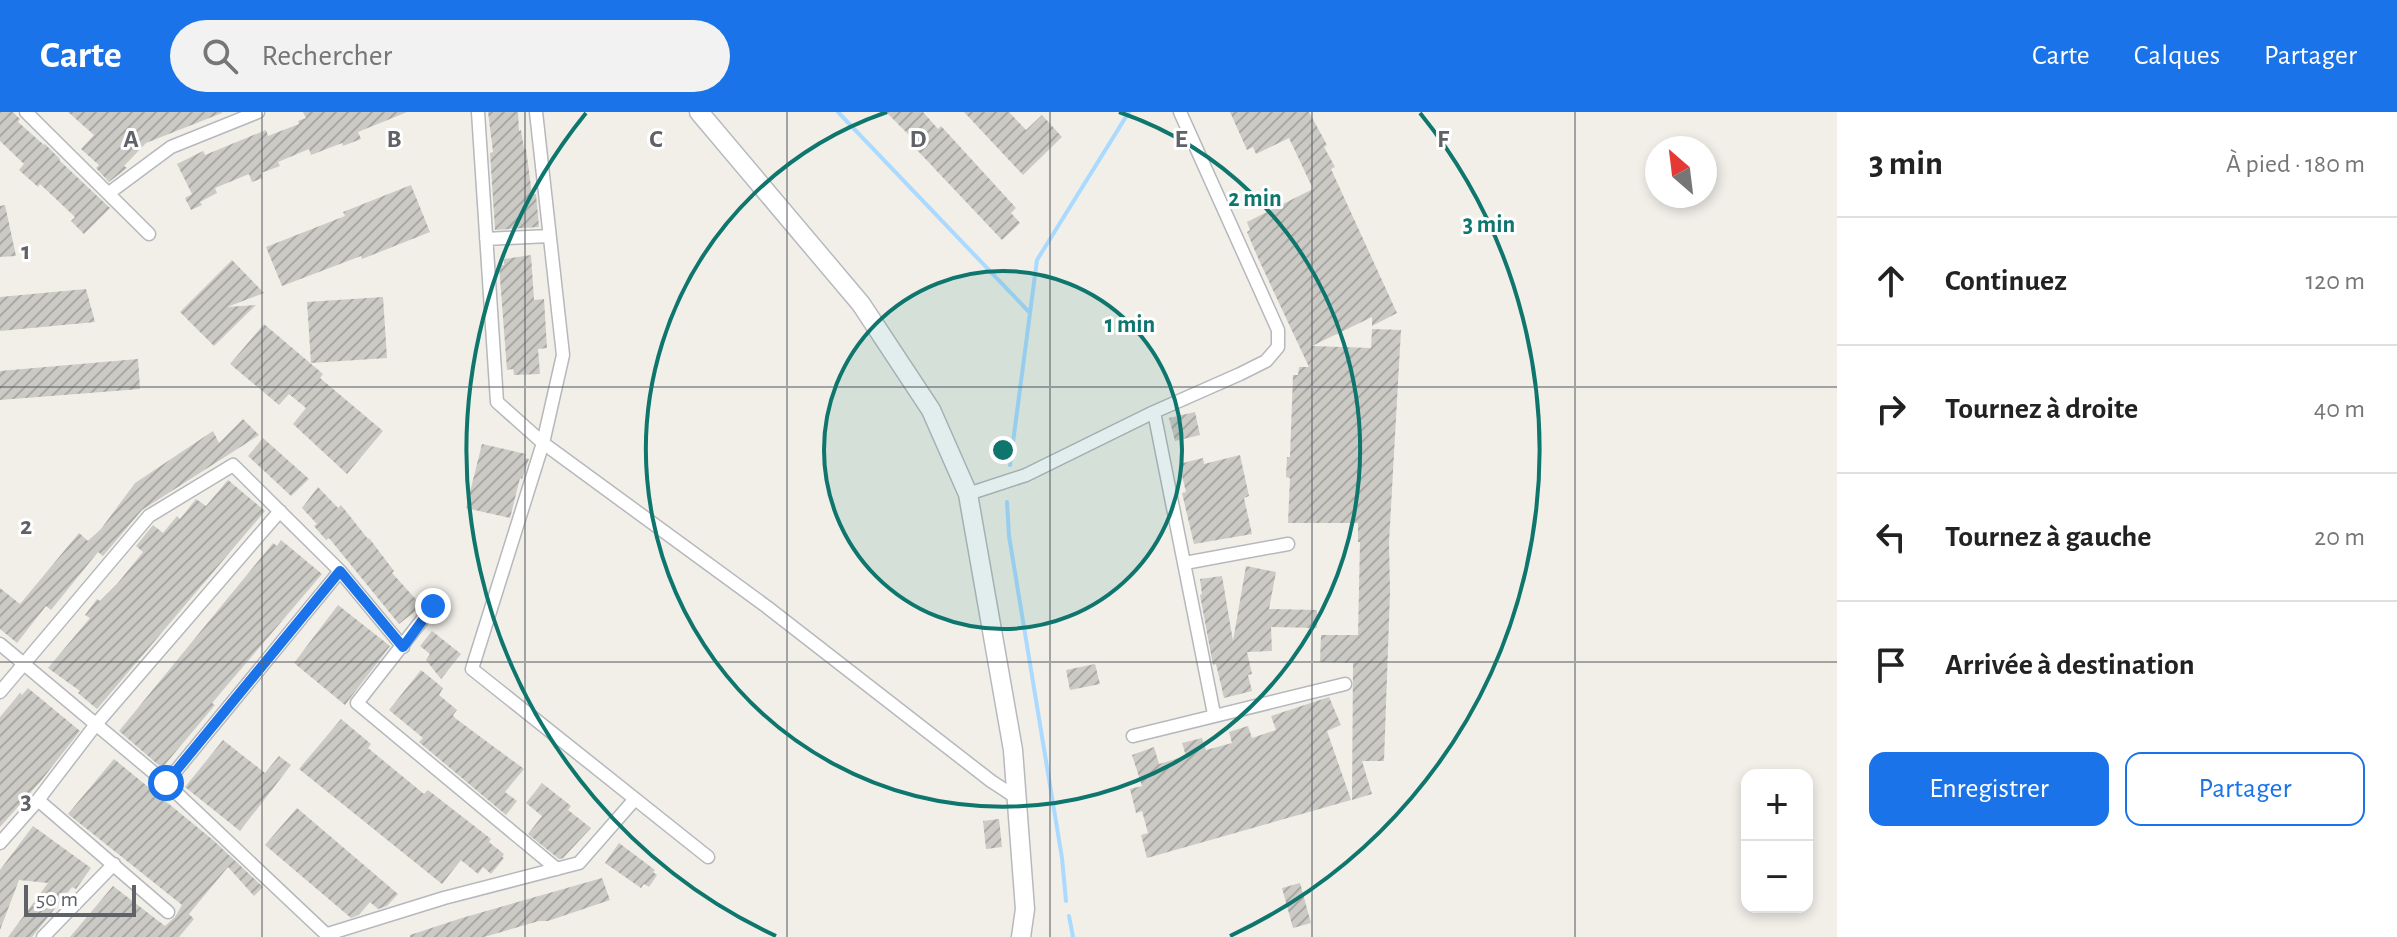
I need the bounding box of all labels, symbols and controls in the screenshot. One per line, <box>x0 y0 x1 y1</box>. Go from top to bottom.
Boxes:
search box <box>170 20 730 92</box>
icon: search <box>198 34 242 78</box>
text: Carte <box>40 37 122 75</box>
text: Rechercher <box>262 41 392 71</box>
text: Carte <box>2032 42 2090 70</box>
text: Calques <box>2134 42 2220 70</box>
text: Partager <box>2264 42 2357 70</box>
text: A <box>123 126 139 152</box>
text: B <box>386 126 402 152</box>
text: C <box>649 126 663 152</box>
text: D <box>909 126 927 152</box>
text: E <box>1174 126 1188 152</box>
text: F <box>1437 126 1450 152</box>
north arrow <box>1645 136 1717 208</box>
text: 3 min <box>1869 147 1943 181</box>
text: À pied · 180 m <box>2226 151 2365 177</box>
text: 2 min <box>1228 187 1282 211</box>
text: 3 min <box>1463 213 1515 237</box>
text: 1 <box>21 238 31 264</box>
icon: ahead <box>1869 259 1913 303</box>
text: Continuez <box>1945 266 2067 296</box>
text: 120 m <box>2305 268 2365 294</box>
text: 1 min <box>1105 313 1155 337</box>
icon: right <box>1869 387 1913 431</box>
text: Tournez à droite <box>1945 394 2138 424</box>
text: 40 m <box>2314 396 2365 422</box>
centre of rings <box>989 436 1017 464</box>
text: 2 <box>20 513 32 539</box>
icon: left <box>1869 515 1913 559</box>
text: Tournez à gauche <box>1945 522 2152 552</box>
text: 20 m <box>2314 524 2365 550</box>
route end <box>415 588 451 624</box>
icon: arrive <box>1869 643 1913 687</box>
text: Arrivée à destination <box>1945 650 2195 680</box>
button: Enregistrer <box>1869 752 2109 826</box>
button: Partager <box>2125 752 2365 826</box>
route start <box>148 765 184 801</box>
map controls <box>1741 769 1813 913</box>
button: + <box>1741 769 1813 841</box>
text: 3 <box>20 788 32 814</box>
button: − <box>1741 841 1813 913</box>
scale bar <box>24 881 136 917</box>
text: 50 m <box>36 888 78 910</box>

